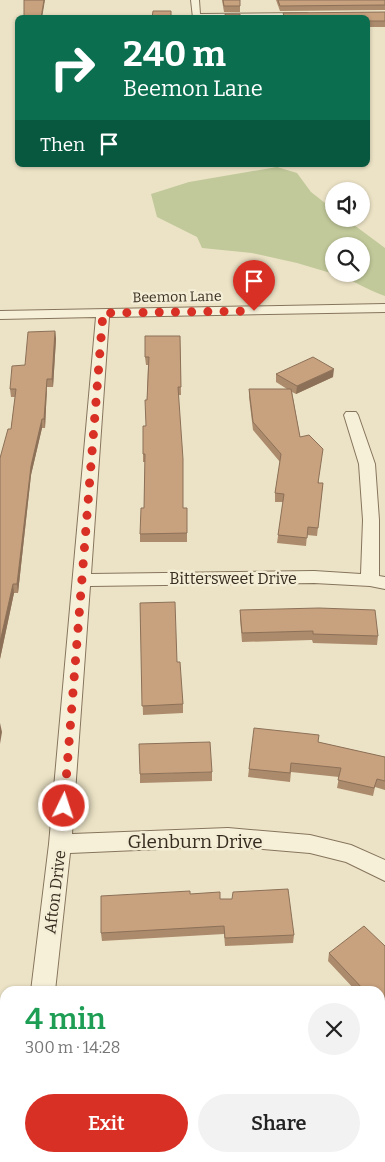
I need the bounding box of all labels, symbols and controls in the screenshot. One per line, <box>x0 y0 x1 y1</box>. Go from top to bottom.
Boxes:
text: 240 m <box>123 33 226 75</box>
icon: right <box>40 35 105 100</box>
text: Beemon Lane <box>123 75 263 102</box>
icon: arrive <box>95 130 123 158</box>
text: Then <box>40 133 85 156</box>
map controls <box>325 182 370 282</box>
button: sound <box>325 182 370 227</box>
button: search <box>325 237 370 282</box>
pin <box>233 260 275 311</box>
icon: arrive <box>240 267 268 295</box>
street label: Beemon Lane <box>132 288 222 306</box>
street label: Bittersweet Drive <box>169 569 297 588</box>
position arrow <box>37 779 89 831</box>
street label: Glenburn Drive <box>127 830 263 853</box>
street label: Afton Drive <box>40 849 70 935</box>
text: 4 min <box>25 1001 106 1037</box>
button: close <box>308 1003 360 1055</box>
text: 300 m · 14:28 <box>25 1038 120 1057</box>
button: Exit <box>25 1094 188 1152</box>
button: Share <box>198 1094 360 1152</box>

